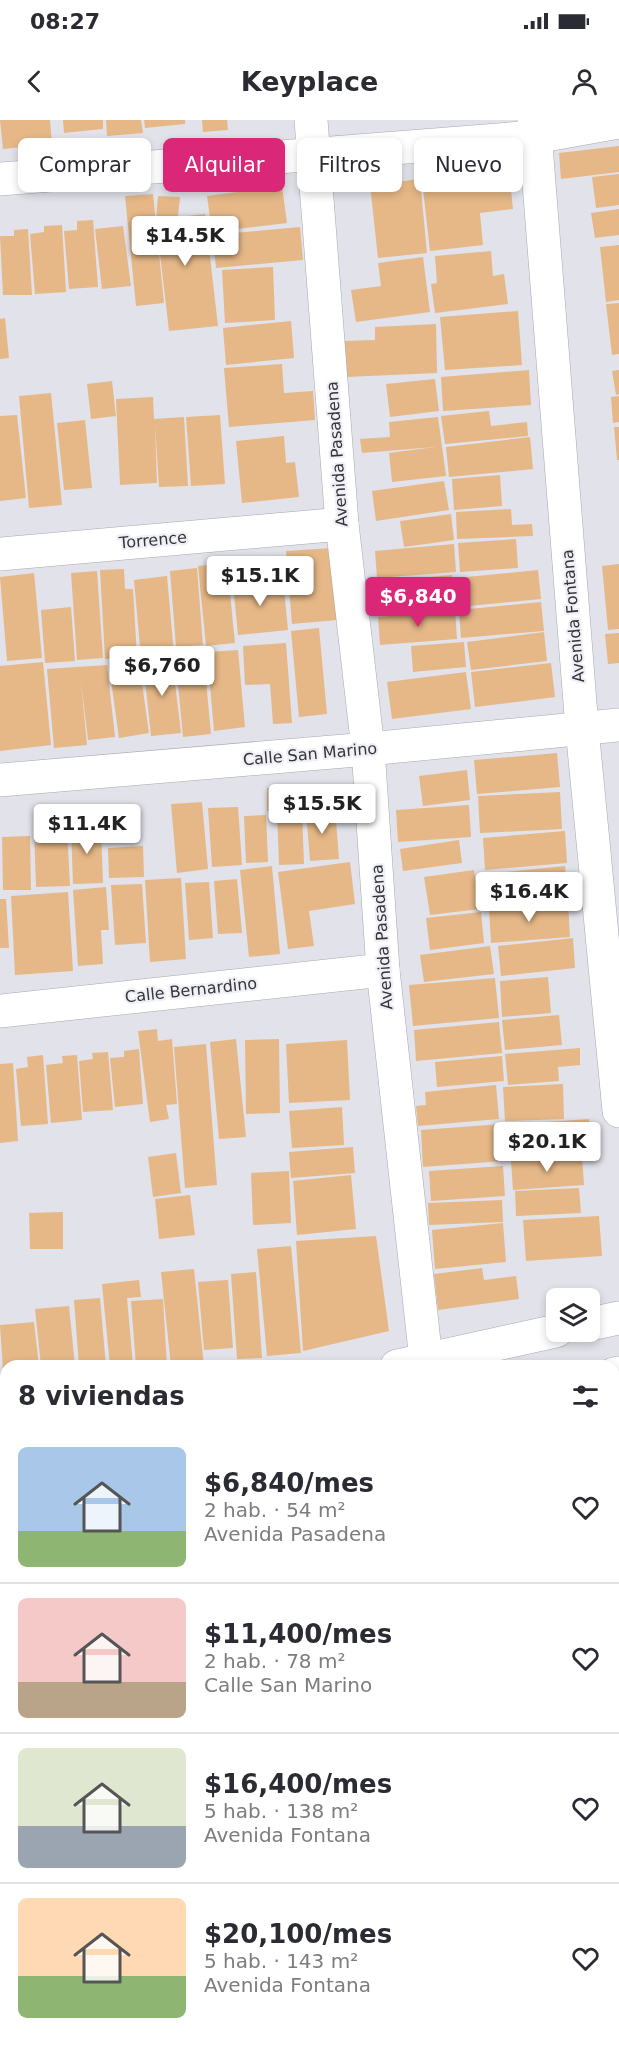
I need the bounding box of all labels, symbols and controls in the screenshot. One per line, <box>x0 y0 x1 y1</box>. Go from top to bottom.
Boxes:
text: 08:27 <box>30 9 100 34</box>
icon: back <box>18 65 51 98</box>
icon: person <box>568 65 601 98</box>
text: Keyplace <box>241 66 378 97</box>
chip: Comprar <box>18 138 151 192</box>
chip: Alquilar <box>163 138 285 192</box>
chip: Filtros <box>297 138 402 192</box>
chip: Nuevo <box>414 138 523 192</box>
pin: $14.5K <box>136 216 234 267</box>
text: $14.5K <box>146 223 224 247</box>
street label: Avenida Pasadena <box>322 381 352 527</box>
street label: Torrence <box>117 528 188 553</box>
street label: Avenida Fontana <box>558 549 588 683</box>
pin: $15.1K <box>211 556 309 607</box>
text: $15.1K <box>221 563 299 587</box>
pin: $6,840 <box>369 577 467 628</box>
text: $6,840 <box>379 584 457 608</box>
pin: $6,760 <box>113 646 211 697</box>
text: $6,760 <box>123 653 201 677</box>
street label: Calle San Marino <box>242 739 378 769</box>
pin: $15.5K <box>273 784 371 835</box>
text: $15.5K <box>283 791 361 815</box>
pin: $11.4K <box>38 804 136 855</box>
text: $11.4K <box>48 811 126 835</box>
street label: Avenida Pasadena <box>367 864 397 1010</box>
pin: $16.4K <box>480 872 578 923</box>
text: $16.4K <box>490 879 568 903</box>
street label: Calle Bernardino <box>124 974 258 1006</box>
pin: $20.1K <box>498 1122 596 1173</box>
text: $20.1K <box>508 1129 586 1153</box>
map controls <box>546 1288 600 1342</box>
button: layers <box>546 1288 600 1342</box>
icon: filters <box>569 1380 602 1413</box>
text: 8 viviendas <box>18 1381 185 1411</box>
text: $6,840/mes <box>204 1468 374 1498</box>
icon: home <box>66 1471 138 1543</box>
icon: heart <box>569 1491 602 1524</box>
text: 2 hab. · 54 m² <box>204 1498 345 1522</box>
text: Avenida Pasadena <box>204 1522 386 1546</box>
text: $11,400/mes <box>204 1619 392 1649</box>
icon: home <box>66 1622 138 1694</box>
icon: heart <box>569 1642 602 1675</box>
text: 2 hab. · 78 m² <box>204 1649 345 1673</box>
text: Calle San Marino <box>204 1673 372 1697</box>
text: $16,400/mes <box>204 1769 392 1799</box>
icon: home <box>66 1772 138 1844</box>
icon: heart <box>569 1792 602 1825</box>
text: 5 hab. · 138 m² <box>204 1799 358 1823</box>
text: Avenida Fontana <box>204 1823 371 1847</box>
text: $20,100/mes <box>204 1919 392 1949</box>
icon: home <box>66 1922 138 1994</box>
icon: heart <box>569 1942 602 1975</box>
text: 5 hab. · 143 m² <box>204 1949 358 1973</box>
text: Avenida Fontana <box>204 1973 371 1997</box>

